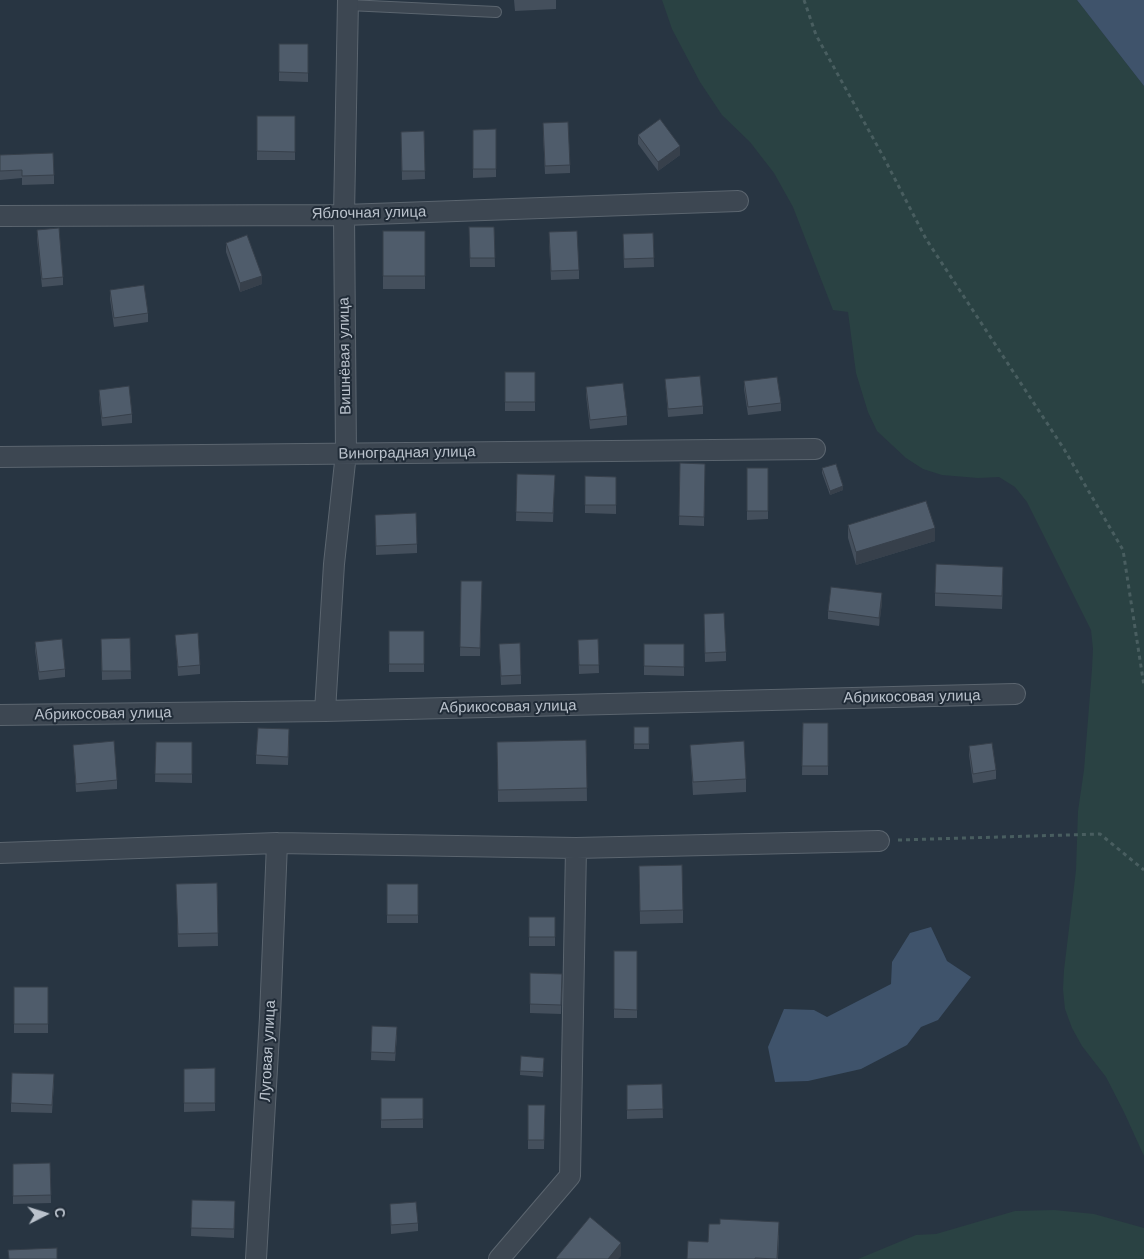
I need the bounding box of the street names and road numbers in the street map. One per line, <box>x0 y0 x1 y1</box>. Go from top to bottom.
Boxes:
street label: Яблочная улица <box>312 203 426 223</box>
street label: Вишнёвая улица <box>335 297 355 415</box>
street label: Виноградная улица <box>338 443 476 463</box>
street label: Абрикосовая улица <box>843 687 981 707</box>
street label: Абрикосовая улица <box>439 697 577 717</box>
street label: Абрикосовая улица <box>34 704 172 724</box>
street label: Луговая улица <box>256 1000 280 1102</box>

